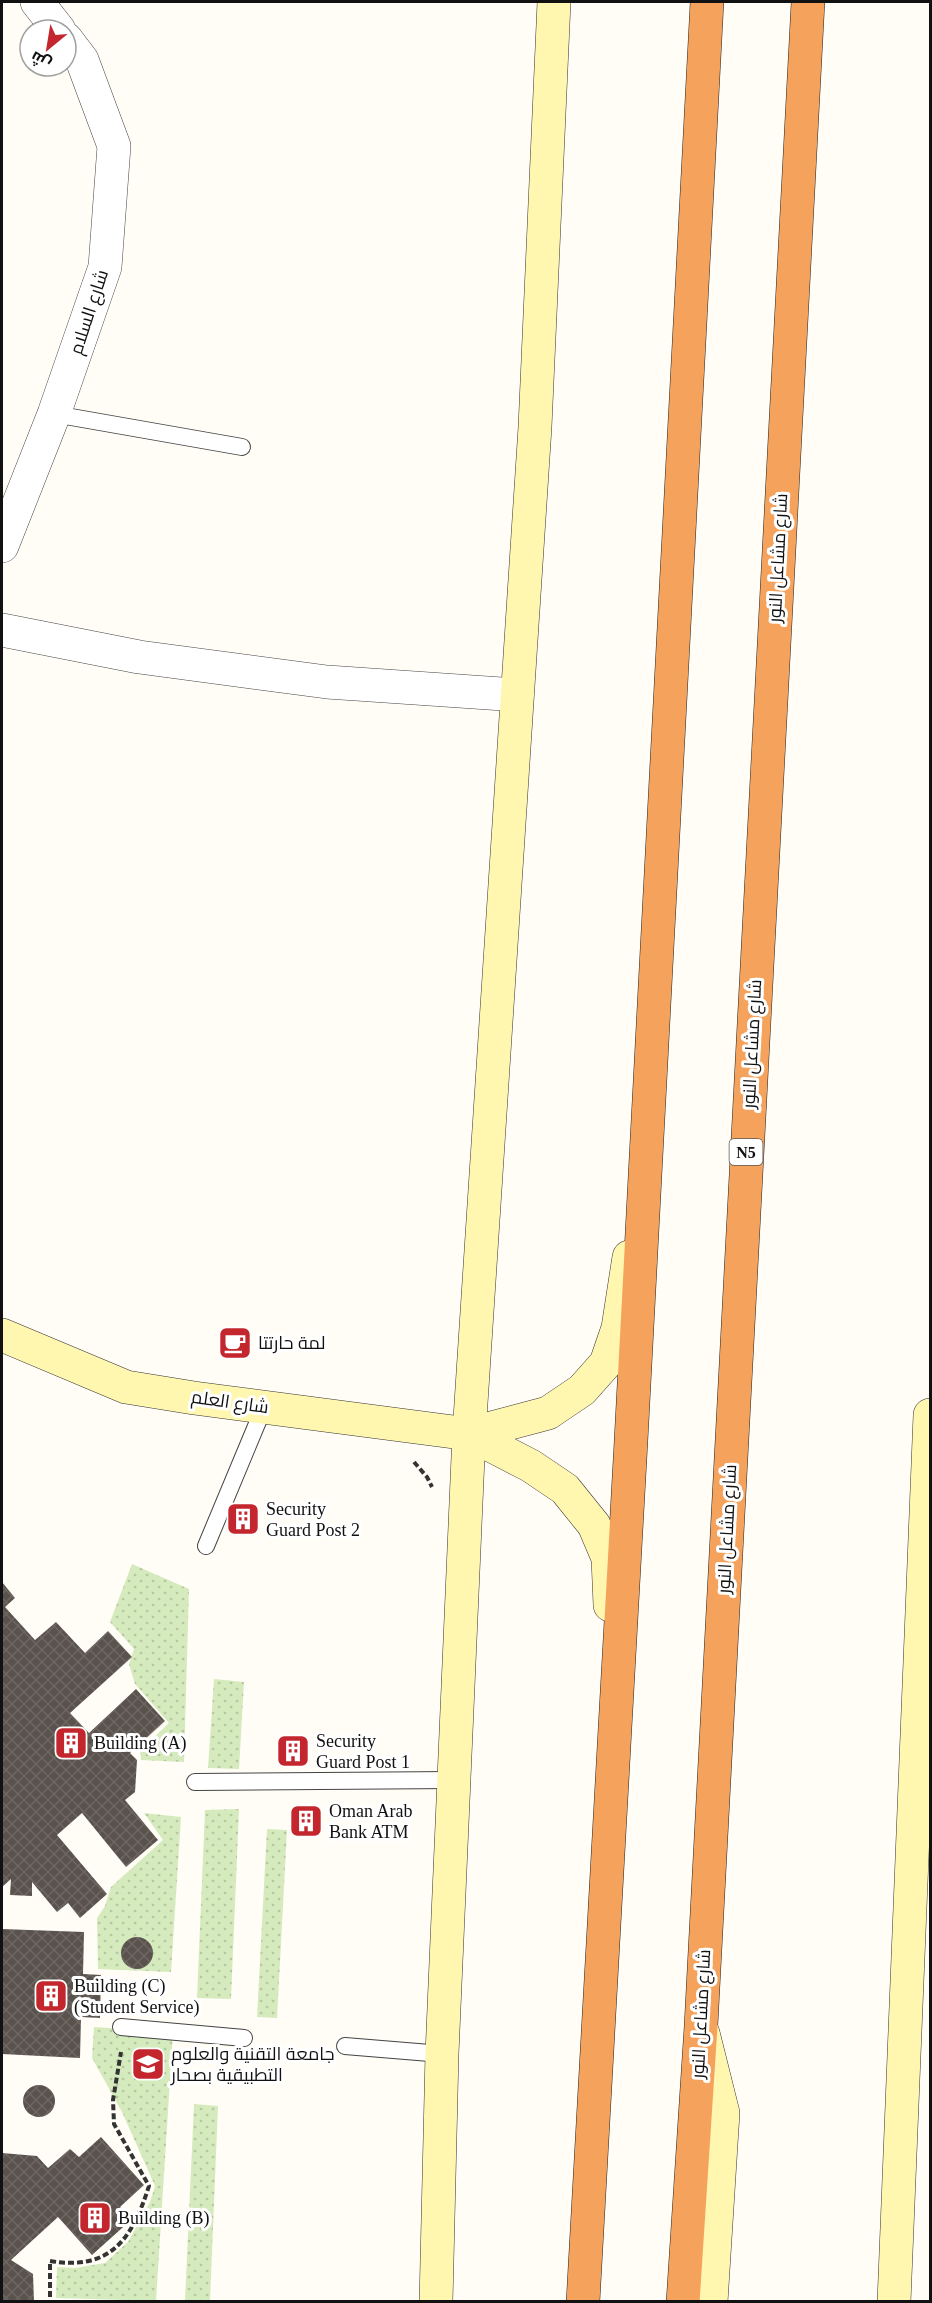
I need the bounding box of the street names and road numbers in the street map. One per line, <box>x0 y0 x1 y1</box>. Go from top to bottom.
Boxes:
street label: شارع السلام <box>66 267 114 358</box>
street label: شارع مشاعل النور <box>765 493 793 624</box>
street label: شارع مشاعل النور <box>739 979 767 1110</box>
road number: N5 <box>730 1139 762 1165</box>
street label: شارع العلم <box>190 1387 270 1419</box>
street label: شارع مشاعل النور <box>714 1464 742 1595</box>
street label: شارع مشاعل النور <box>688 1949 716 2080</box>

